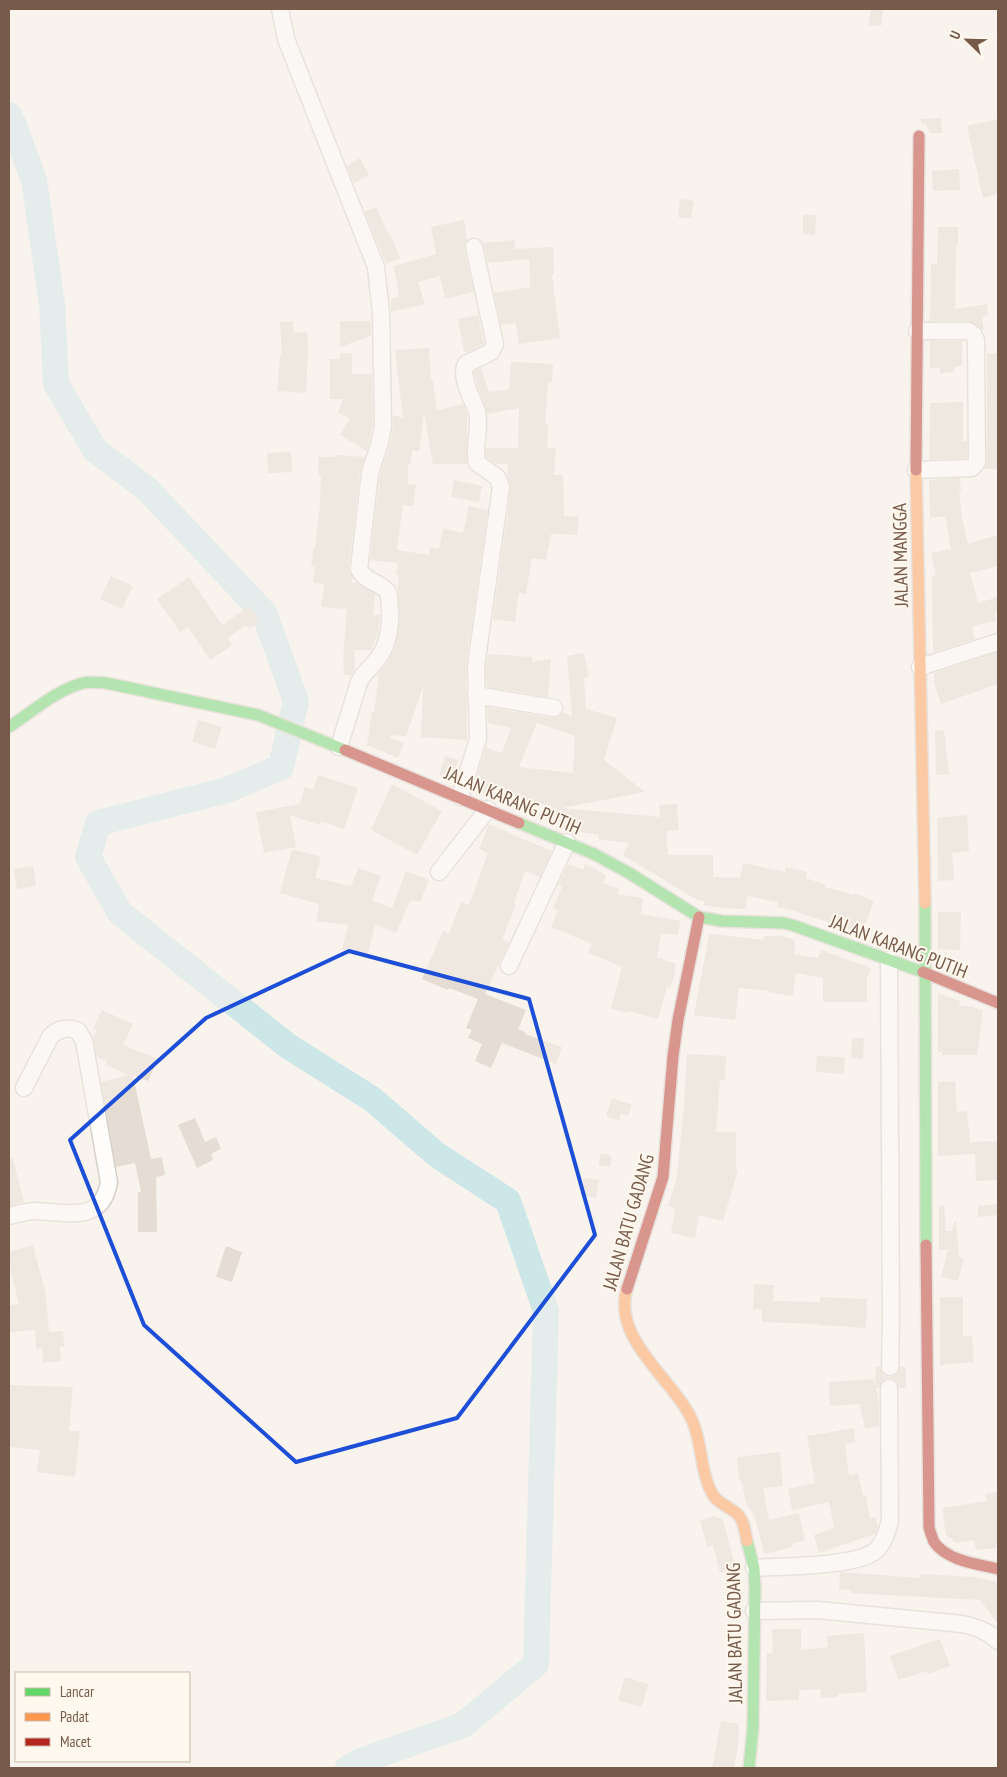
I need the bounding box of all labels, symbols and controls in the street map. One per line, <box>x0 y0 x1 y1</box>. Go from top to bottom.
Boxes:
north arrow <box>942 15 992 65</box>
text: U <box>945 28 965 42</box>
street label: JALAN MANGGA <box>887 503 913 608</box>
street label: JALAN KARANG PUTIH <box>440 760 585 839</box>
street label: JALAN KARANG PUTIH <box>826 908 971 983</box>
street label: JALAN BATU GADANG <box>597 1151 659 1294</box>
street label: JALAN BATU GADANG <box>721 1563 747 1704</box>
legend <box>15 1672 190 1762</box>
text: Lancar <box>60 1682 95 1701</box>
text: Padat <box>60 1707 89 1726</box>
text: Macet <box>60 1732 91 1751</box>

